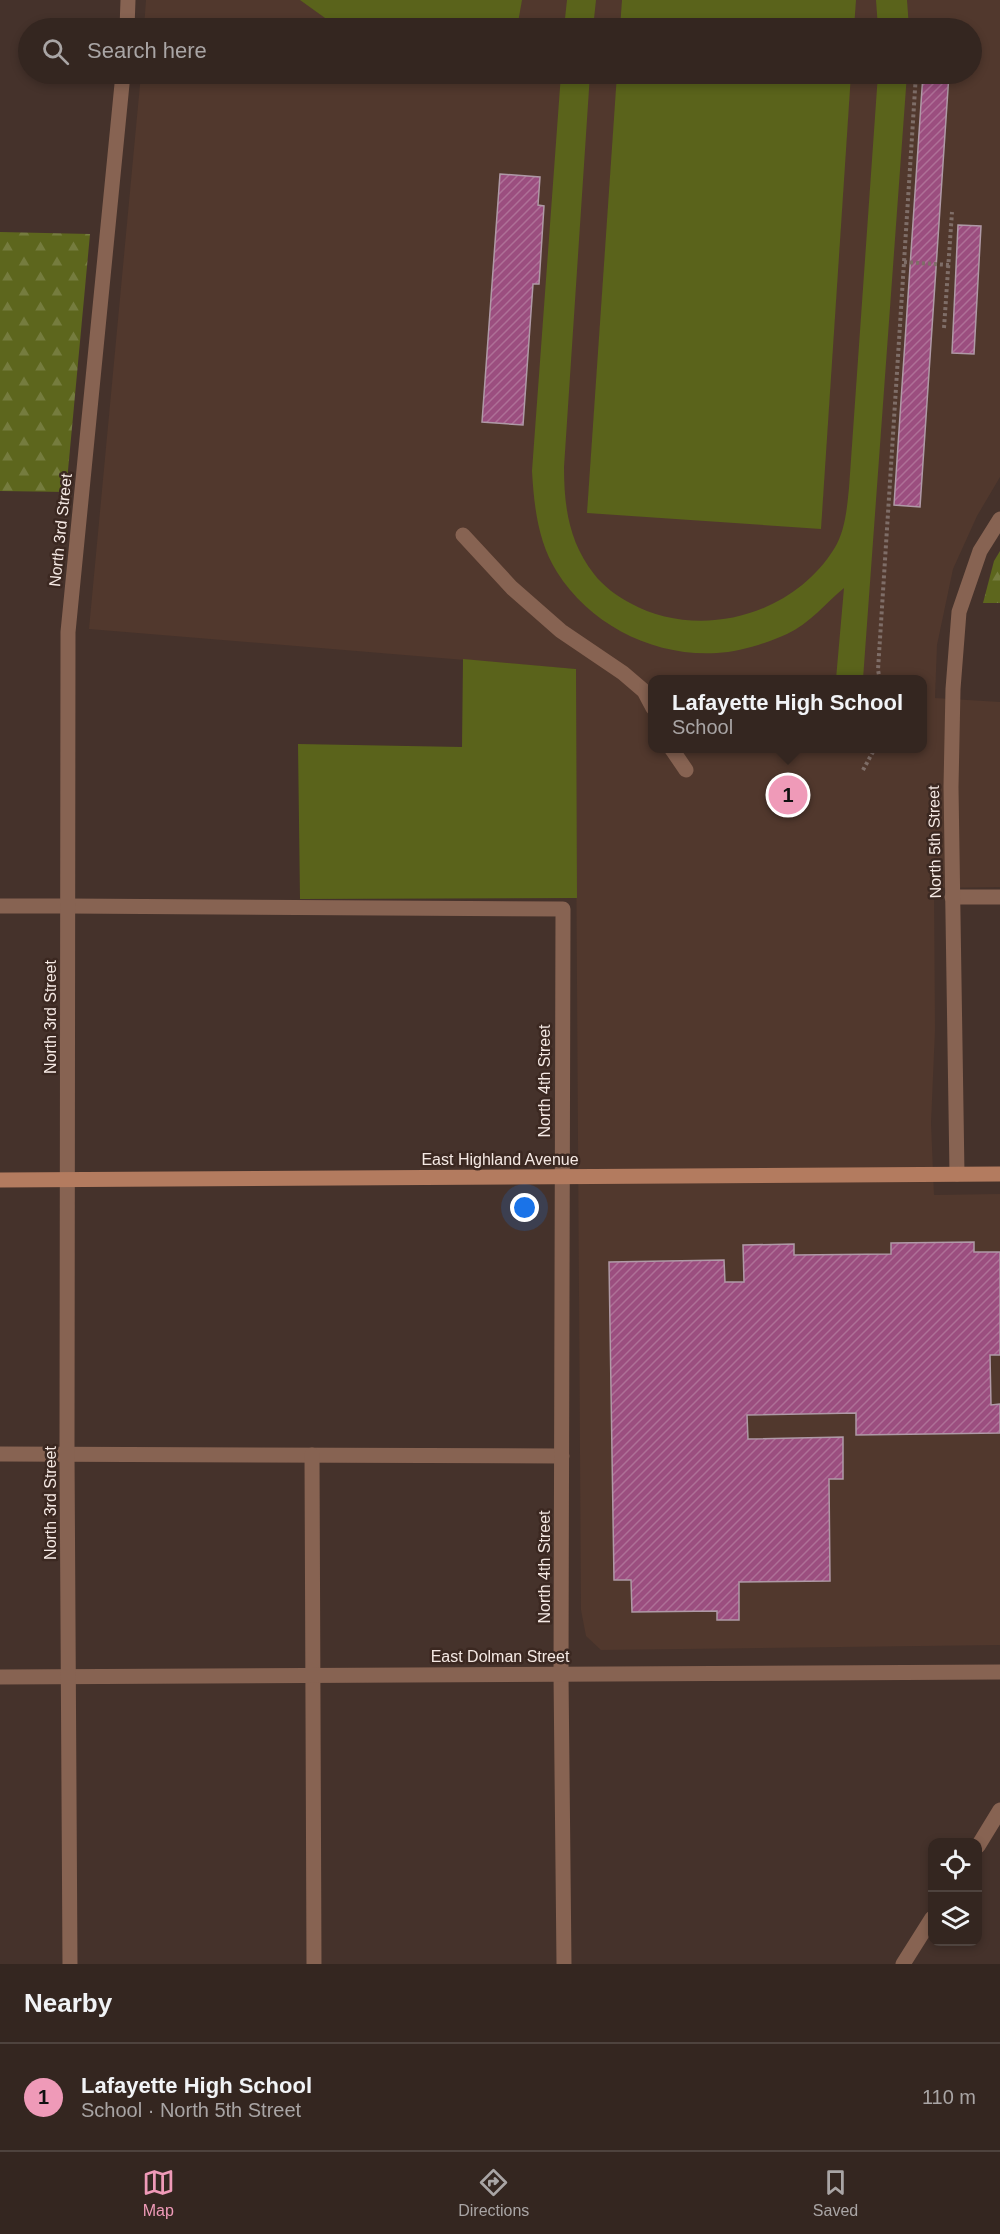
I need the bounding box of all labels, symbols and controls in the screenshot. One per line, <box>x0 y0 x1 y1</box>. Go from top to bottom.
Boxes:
search box <box>18 18 982 84</box>
icon: search <box>39 35 72 68</box>
text: Search here <box>87 38 207 63</box>
street label: North 3rd Street <box>46 472 75 588</box>
popup <box>648 675 927 753</box>
text: Lafayette High School <box>672 690 903 715</box>
text: School <box>672 716 733 738</box>
pin: 1 <box>768 772 808 818</box>
street label: North 5th Street <box>925 785 944 899</box>
street label: North 3rd Street <box>42 960 59 1074</box>
street label: North 4th Street <box>536 1024 553 1137</box>
street label: East Highland Avenue <box>421 1151 579 1168</box>
your location <box>510 1193 539 1222</box>
street label: North 3rd Street <box>42 1446 59 1560</box>
street label: North 4th Street <box>536 1510 553 1623</box>
street label: East Dolman Street <box>431 1648 570 1665</box>
map controls <box>928 1838 982 1946</box>
button: locate <box>928 1838 982 1892</box>
button: layers <box>928 1892 982 1946</box>
text: Nearby <box>24 1988 112 2018</box>
text: Lafayette High School <box>81 2073 312 2098</box>
text: 1 <box>38 2086 49 2108</box>
text: 110 m <box>922 2086 976 2108</box>
text: School · North 5th Street <box>81 2099 301 2121</box>
tab: Map <box>142 2166 175 2220</box>
tab: Directions <box>458 2166 529 2220</box>
tab: Saved <box>813 2166 858 2220</box>

